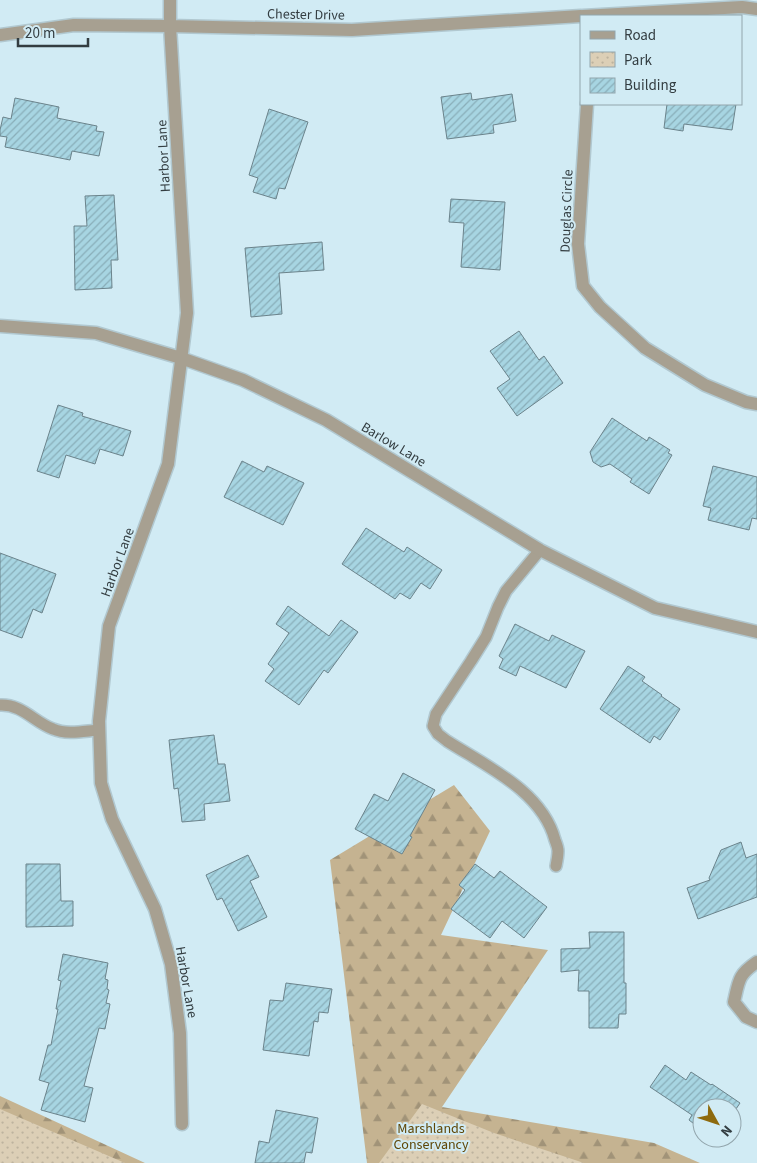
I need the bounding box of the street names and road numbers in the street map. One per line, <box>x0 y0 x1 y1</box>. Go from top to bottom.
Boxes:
street label: Chester Drive <box>267 4 345 26</box>
street label: Harbor Lane <box>152 119 176 193</box>
street label: Douglas Circle <box>556 169 578 253</box>
street label: Barlow Lane <box>357 418 430 472</box>
street label: Harbor Lane <box>96 525 140 600</box>
street label: Harbor Lane <box>170 945 202 1020</box>

